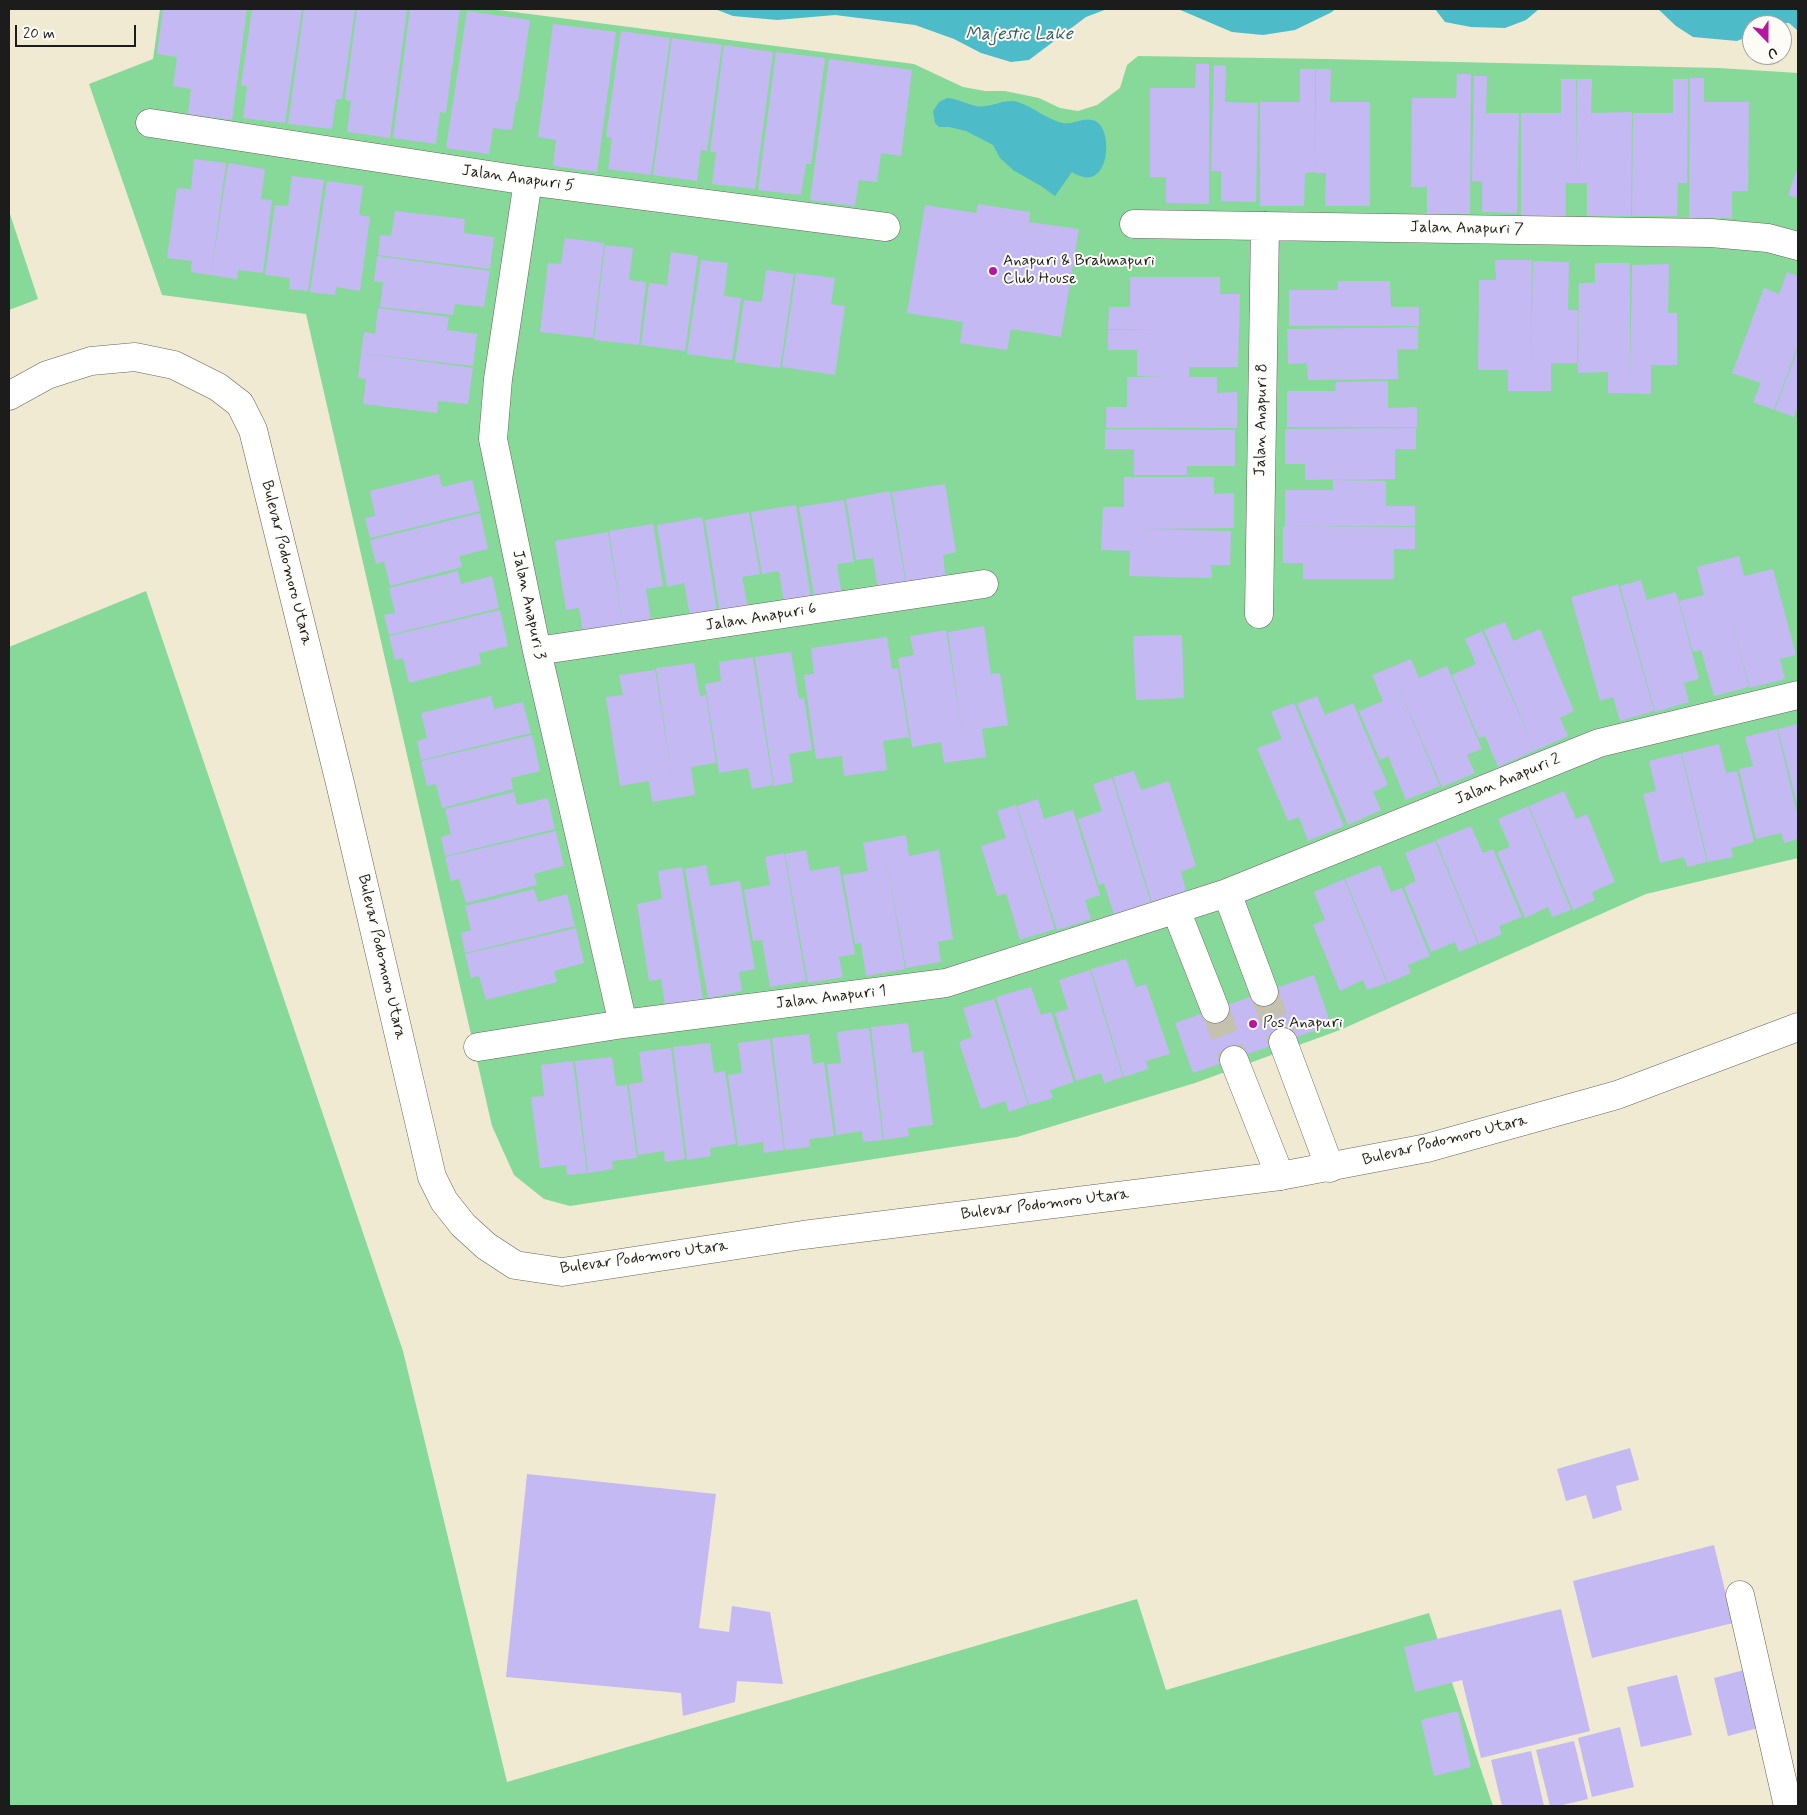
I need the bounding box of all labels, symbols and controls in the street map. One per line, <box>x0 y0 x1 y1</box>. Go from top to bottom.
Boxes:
scale bar <box>18 15 139 47</box>
north arrow <box>1742 15 1792 65</box>
text: 20 m <box>23 24 55 44</box>
water label: Majestic Lake <box>965 24 1073 46</box>
text: U <box>1765 43 1780 63</box>
street label: Jalan Anapuri 5 <box>460 162 576 196</box>
street label: Jalan Anapuri 7 <box>1410 218 1524 240</box>
place label: Anapuri & Brahmapuri Club House <box>1003 252 1155 290</box>
marker: Anapuri & Brahmapuri Club House <box>987 265 999 277</box>
street label: Jalan Anapuri 8 <box>1251 363 1273 477</box>
street label: Bulevar Podomoro Utara <box>256 479 316 647</box>
street label: Jalan Anapuri 3 <box>507 549 549 661</box>
street label: Jalan Anapuri 6 <box>704 600 818 636</box>
street label: Jalan Anapuri 2 <box>1453 750 1563 810</box>
street label: Bulevar Podomoro Utara <box>353 873 409 1041</box>
street label: Jalan Anapuri 1 <box>775 982 887 1014</box>
place label: Pos Anapuri <box>1263 1014 1343 1034</box>
marker: Pos Anapuri <box>1247 1018 1259 1030</box>
street label: Bulevar Podomoro Utara <box>1361 1111 1529 1171</box>
street label: Bulevar Podomoro Utara <box>960 1185 1130 1225</box>
street label: Bulevar Podomoro Utara <box>559 1237 729 1279</box>

